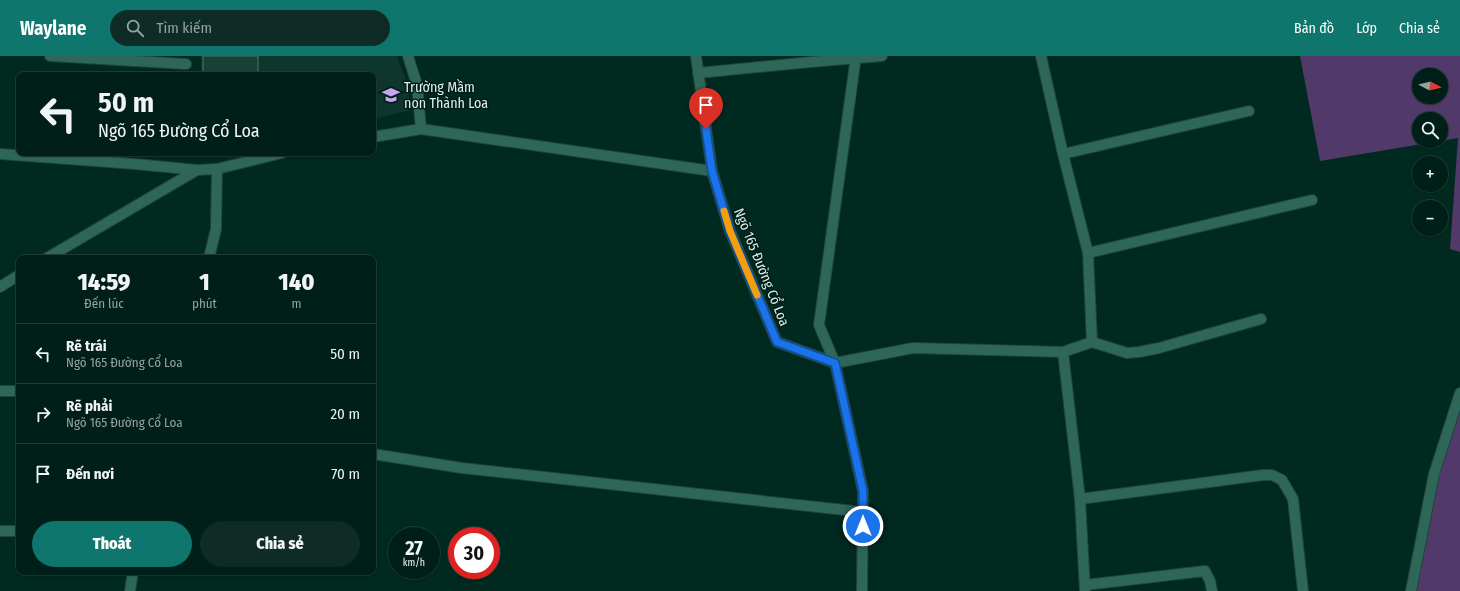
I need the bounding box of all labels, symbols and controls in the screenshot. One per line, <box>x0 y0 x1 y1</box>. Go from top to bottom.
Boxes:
search box <box>110 10 390 46</box>
text: Waylane <box>20 17 86 40</box>
icon: search <box>124 17 146 39</box>
text: Tìm kiếm <box>156 19 212 37</box>
text: Bản đồ <box>1294 20 1334 37</box>
text: Lớp <box>1356 20 1377 37</box>
text: Chia sẻ <box>1399 20 1440 37</box>
north arrow <box>1412 68 1448 104</box>
map controls <box>1412 68 1448 236</box>
place label: Trường Mầm non Thành Loa <box>404 78 488 112</box>
school or university icon: Trường Mầm non Thành Loa <box>381 85 401 105</box>
text: 50 m <box>98 86 154 119</box>
icon: left <box>32 88 84 140</box>
pin <box>689 88 723 129</box>
icon: arrive <box>695 94 717 116</box>
button: search <box>1412 112 1448 148</box>
text: Ngõ 165 Đường Cổ Loa <box>98 120 260 142</box>
button: + <box>1412 156 1448 192</box>
button: − <box>1412 200 1448 236</box>
street label: Ngõ 165 Đường Cổ Loa <box>730 205 794 329</box>
text: 14:59 <box>77 268 131 296</box>
text: 1 <box>199 268 210 296</box>
text: 140 <box>278 268 315 296</box>
text: Đến lúc <box>84 296 124 311</box>
text: phút <box>192 296 217 311</box>
text: m <box>291 296 301 311</box>
text: Rẽ trái <box>66 337 107 355</box>
icon: left <box>32 343 54 365</box>
text: 50 m <box>330 345 360 363</box>
text: Ngõ 165 Đường Cổ Loa <box>66 355 183 370</box>
text: Rẽ phải <box>66 397 112 415</box>
icon: right <box>32 403 54 425</box>
text: 20 m <box>331 405 360 423</box>
text: Ngõ 165 Đường Cổ Loa <box>66 415 183 430</box>
icon: arrive <box>32 463 54 485</box>
text: Đến nơi <box>66 465 114 483</box>
text: 70 m <box>331 465 360 483</box>
position arrow <box>842 505 884 547</box>
button: Thoát <box>32 521 192 567</box>
button: Chia sẻ <box>200 521 360 567</box>
speed limit sign: 30 <box>448 527 500 579</box>
text: 27 <box>405 536 423 560</box>
text: km/h <box>403 557 425 569</box>

